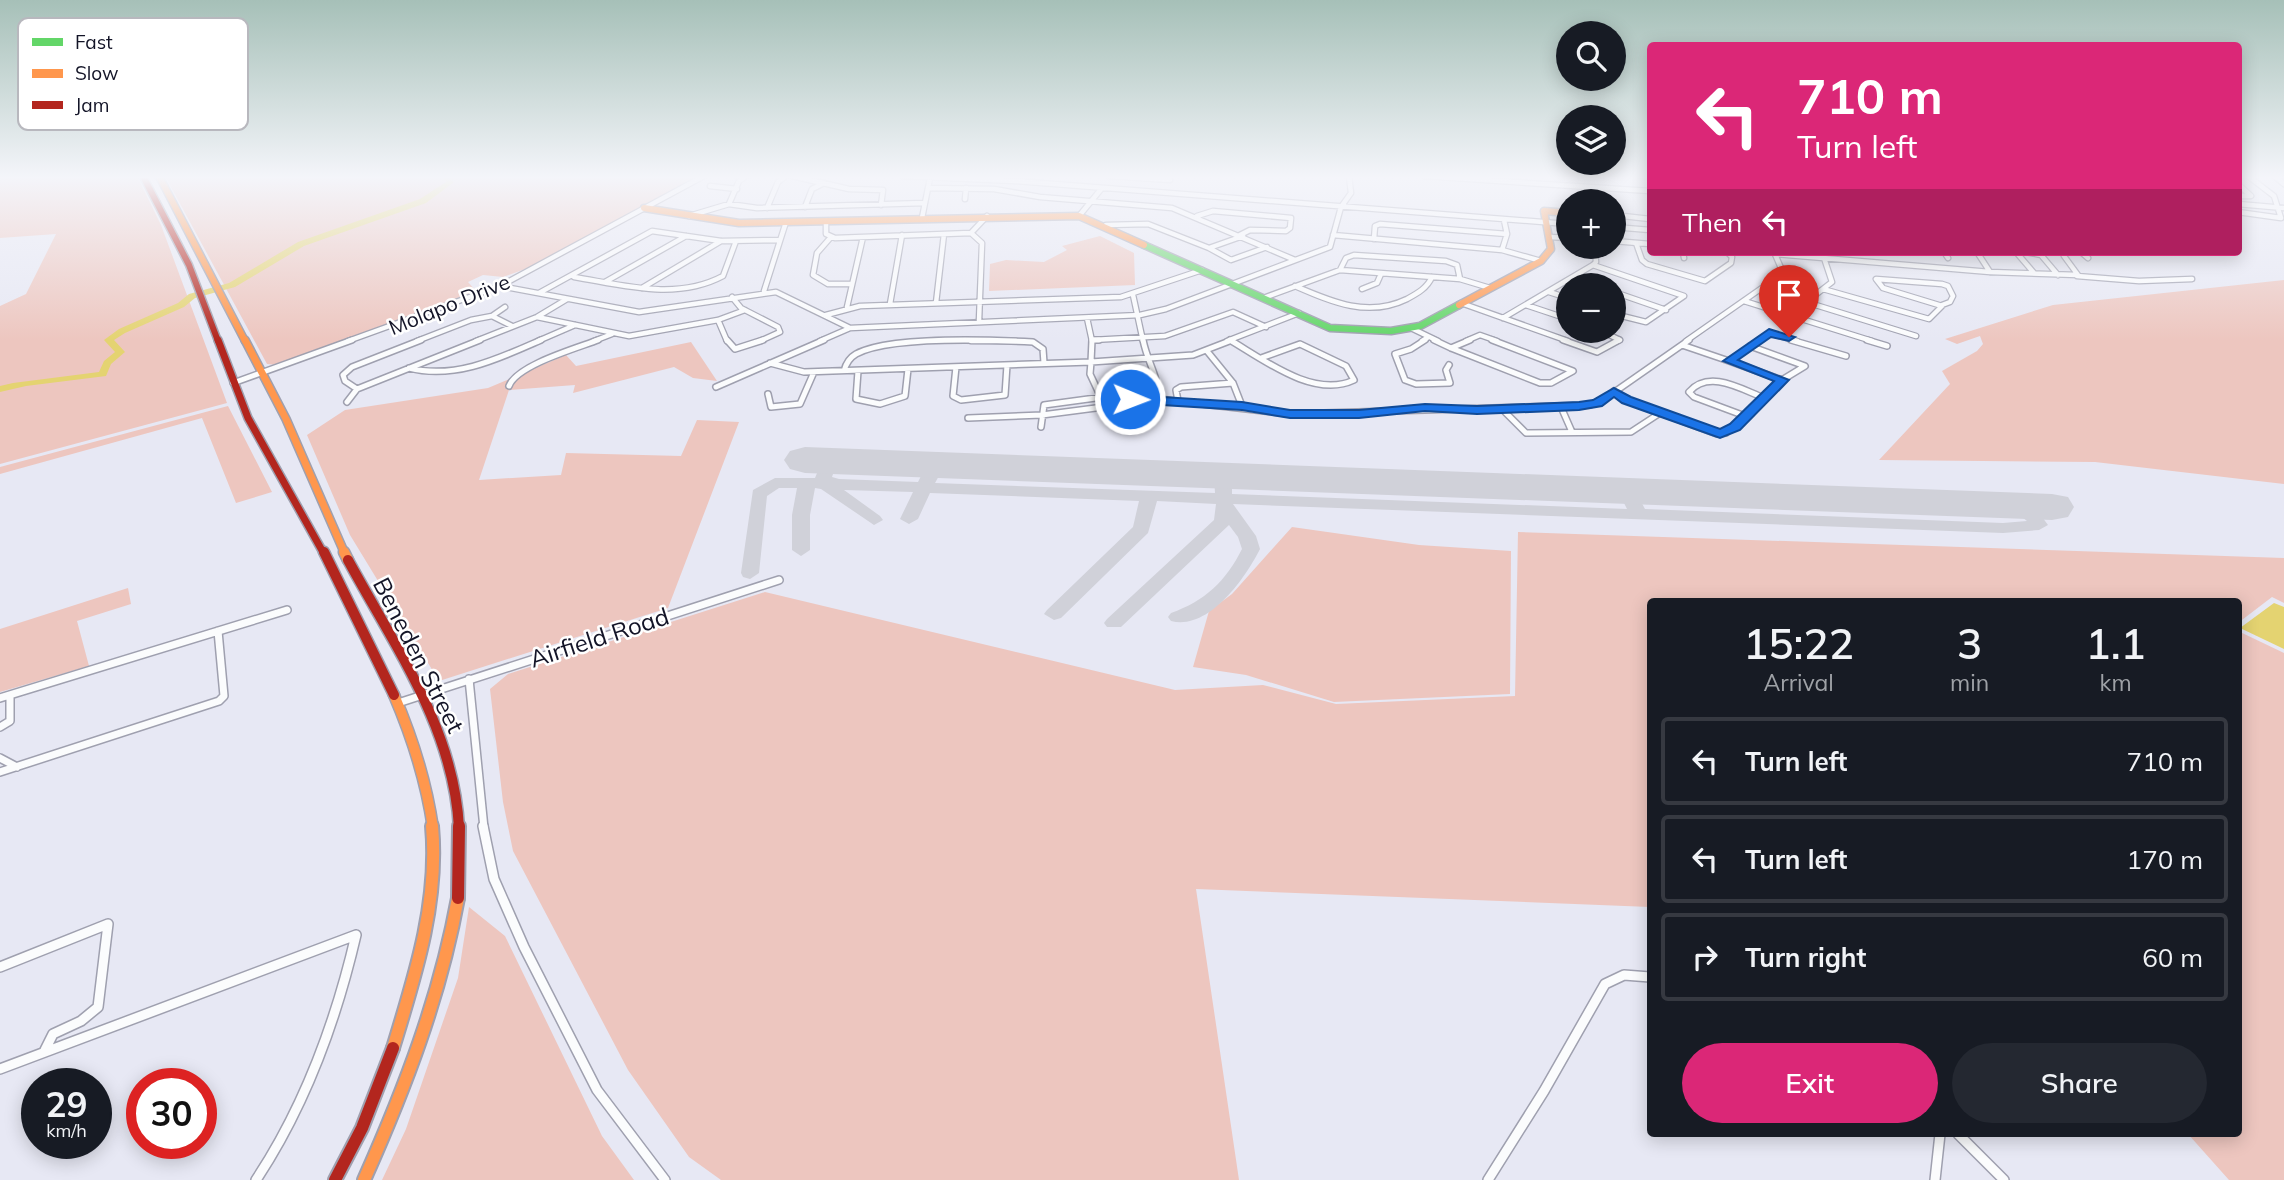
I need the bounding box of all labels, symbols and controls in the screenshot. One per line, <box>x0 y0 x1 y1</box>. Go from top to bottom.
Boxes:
legend <box>18 18 248 130</box>
map controls <box>1556 21 1626 343</box>
button: search <box>1556 21 1626 91</box>
text: Fast <box>75 30 113 54</box>
text: Slow <box>75 61 119 85</box>
text: 710 m <box>1797 65 1943 126</box>
icon: left <box>1682 70 1773 161</box>
text: Jam <box>75 93 109 117</box>
button: layers <box>1556 105 1626 175</box>
text: Turn left <box>1797 126 1917 166</box>
button: + <box>1556 189 1626 259</box>
icon: left <box>1756 203 1794 241</box>
text: Then <box>1682 206 1742 239</box>
pin <box>1759 265 1819 337</box>
street label: Molapo Drive <box>385 268 513 340</box>
button: − <box>1556 273 1626 343</box>
icon: arrive <box>1770 276 1808 314</box>
position arrow <box>1093 362 1167 436</box>
street label: Beneden Street <box>367 572 471 738</box>
street label: Airfield Road <box>526 600 672 674</box>
text: 15:22 <box>1743 617 1854 670</box>
text: 3 <box>1957 617 1982 670</box>
text: 1.1 <box>2085 617 2146 670</box>
text: Arrival <box>1763 668 1834 697</box>
text: min <box>1950 668 1989 697</box>
text: km <box>2100 668 2132 697</box>
icon: left <box>1686 742 1724 780</box>
text: Turn left <box>1745 745 1847 778</box>
text: 710 m <box>2127 745 2203 778</box>
icon: left <box>1686 840 1724 878</box>
text: Turn left <box>1745 843 1847 876</box>
text: 170 m <box>2127 843 2203 876</box>
icon: right <box>1686 938 1724 976</box>
text: Turn right <box>1745 941 1866 974</box>
text: 60 m <box>2142 941 2203 974</box>
button: Exit <box>1682 1043 1938 1123</box>
button: Share <box>1952 1043 2207 1123</box>
speed limit sign: 30 <box>126 1068 217 1159</box>
text: 29 <box>45 1082 88 1126</box>
text: km/h <box>46 1119 87 1142</box>

